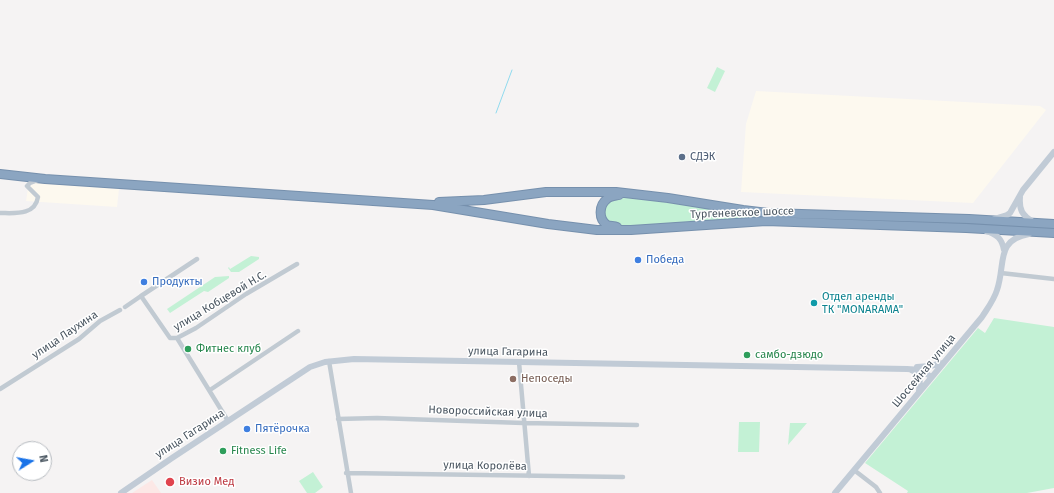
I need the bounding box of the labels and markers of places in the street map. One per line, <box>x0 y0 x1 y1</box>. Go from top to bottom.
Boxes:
place label: СДЭК <box>690 150 715 164</box>
marker: СДЭК <box>677 152 687 162</box>
place label: Победа <box>646 253 684 267</box>
marker: Победа <box>633 255 643 265</box>
place label: Продукты <box>152 275 203 289</box>
marker: Продукты <box>139 277 149 287</box>
place label: Отдел аренды ТК "MONARAMA" <box>822 290 903 316</box>
marker: Отдел аренды ТК "MONARAMA" <box>809 298 819 308</box>
place label: Фитнес клуб <box>196 342 261 356</box>
marker: Фитнес клуб <box>183 344 193 354</box>
place label: самбо-дзюдо <box>755 348 823 362</box>
marker: самбо-дзюдо <box>742 350 752 360</box>
place label: Непоседы <box>521 372 573 386</box>
marker: Непоседы <box>508 374 518 384</box>
place label: Пятёрочка <box>255 422 310 436</box>
marker: Пятёрочка <box>242 424 252 434</box>
place label: Fitness Life <box>231 444 287 458</box>
marker: Fitness Life <box>218 446 228 456</box>
place label: Визио Мед <box>179 475 234 489</box>
marker: Визио Мед <box>164 476 176 488</box>

